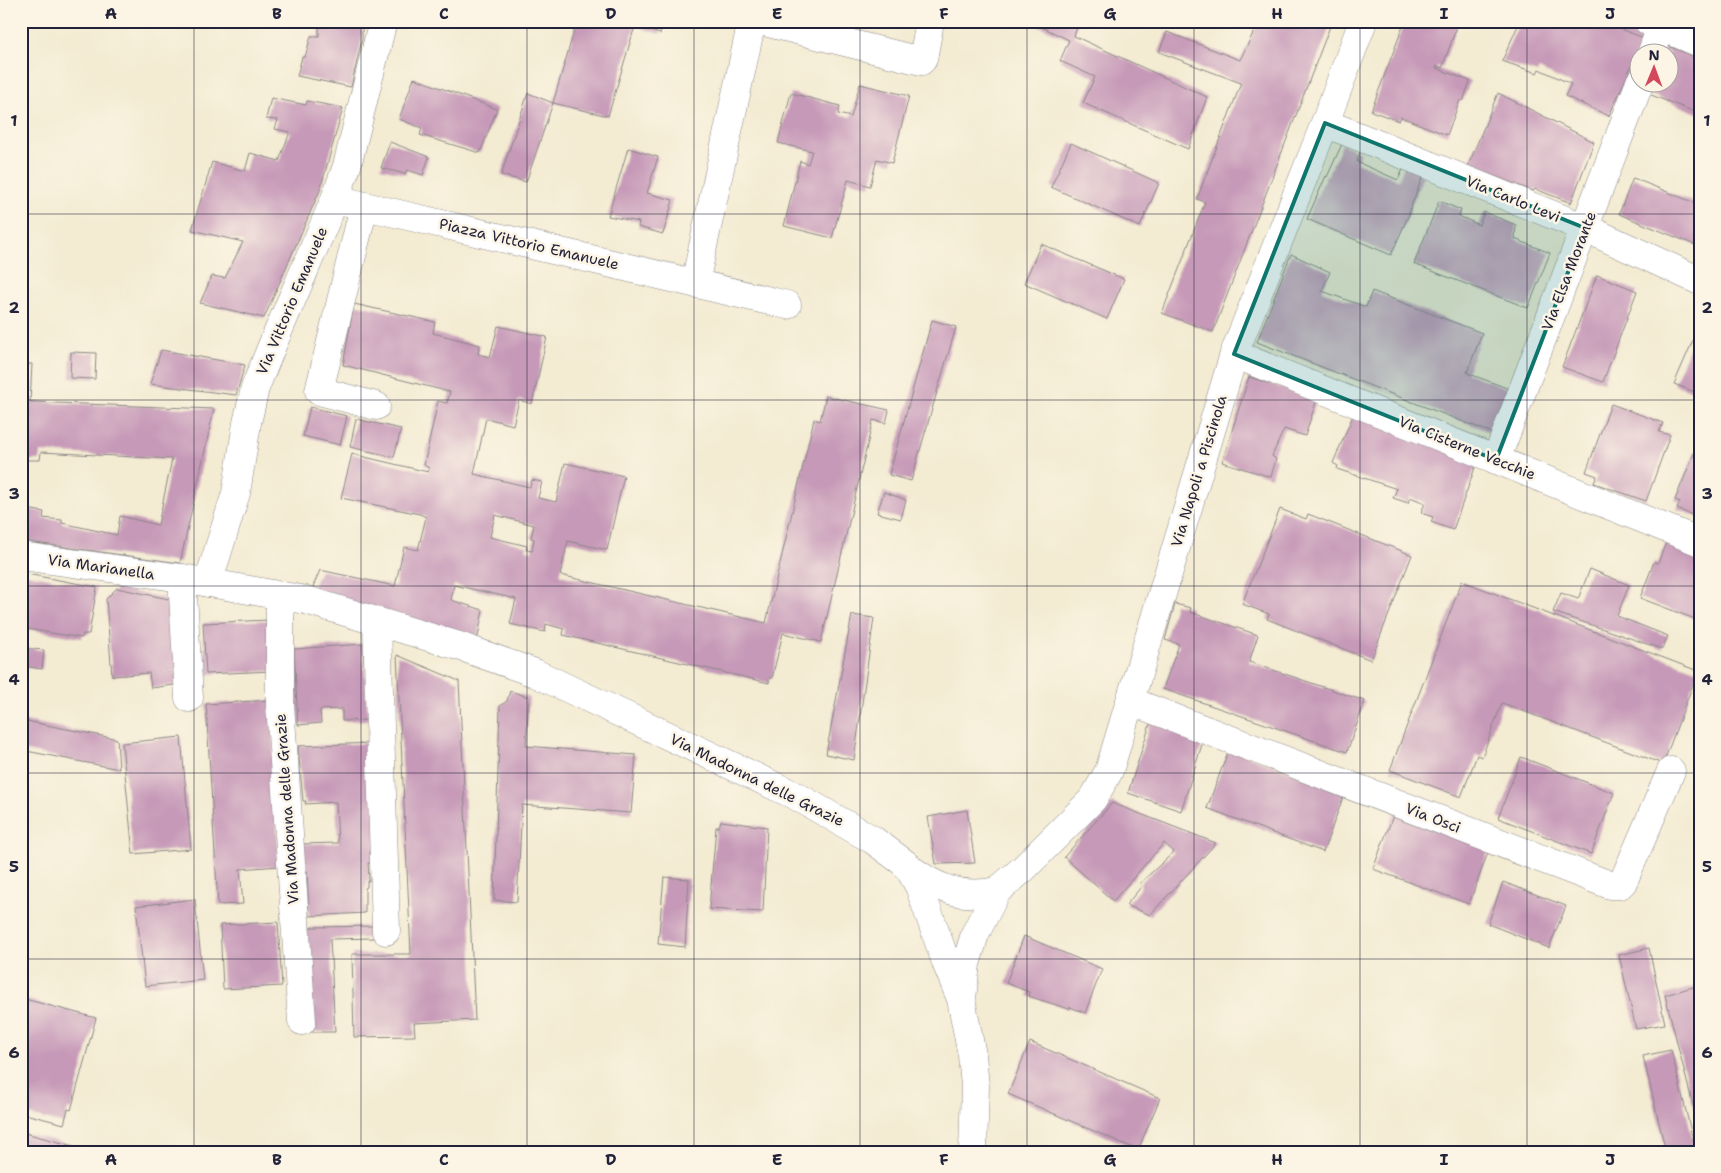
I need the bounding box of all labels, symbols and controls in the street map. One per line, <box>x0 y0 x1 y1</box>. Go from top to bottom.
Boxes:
text: A <box>105 3 117 24</box>
text: B <box>272 3 282 24</box>
text: C <box>439 3 449 24</box>
text: D <box>605 3 617 24</box>
text: E <box>772 3 782 24</box>
text: F <box>939 3 949 24</box>
text: G <box>1104 3 1117 24</box>
text: H <box>1271 3 1283 24</box>
text: I <box>1440 3 1449 24</box>
text: J <box>1605 3 1615 24</box>
north arrow <box>1628 42 1678 92</box>
text: N <box>1649 46 1660 64</box>
text: 1 <box>10 110 18 131</box>
text: 1 <box>1703 110 1711 131</box>
street label: Via Carlo Levi <box>1463 171 1563 227</box>
street label: Via Elsa Morante <box>1537 208 1601 334</box>
street label: Piazza Vittorio Emanuele <box>437 214 621 274</box>
street label: Via Vittorio Emanuele <box>252 224 332 378</box>
text: 2 <box>8 297 20 318</box>
text: 2 <box>1701 297 1713 318</box>
street label: Via Napoli a Piscinola <box>1166 392 1232 549</box>
street label: Via Cisterne Vecchie <box>1396 411 1538 485</box>
text: 3 <box>8 483 20 504</box>
text: 3 <box>1701 483 1713 504</box>
street label: Via Marianella <box>46 550 156 584</box>
text: 4 <box>8 669 20 690</box>
text: 4 <box>1701 669 1713 690</box>
street label: Via Madonna delle Grazie <box>270 713 304 905</box>
street label: Via Madonna delle Grazie <box>667 729 847 831</box>
street label: Via Osci <box>1402 798 1464 838</box>
text: 5 <box>9 856 19 877</box>
text: 5 <box>1702 856 1712 877</box>
text: 6 <box>8 1042 20 1063</box>
text: 6 <box>1701 1042 1713 1063</box>
text: A <box>105 1149 117 1170</box>
text: B <box>272 1149 282 1170</box>
text: C <box>439 1149 449 1170</box>
text: D <box>605 1149 617 1170</box>
text: E <box>772 1149 782 1170</box>
text: F <box>939 1149 949 1170</box>
text: G <box>1104 1149 1117 1170</box>
text: H <box>1271 1149 1283 1170</box>
text: I <box>1440 1149 1449 1170</box>
text: J <box>1605 1149 1615 1170</box>

